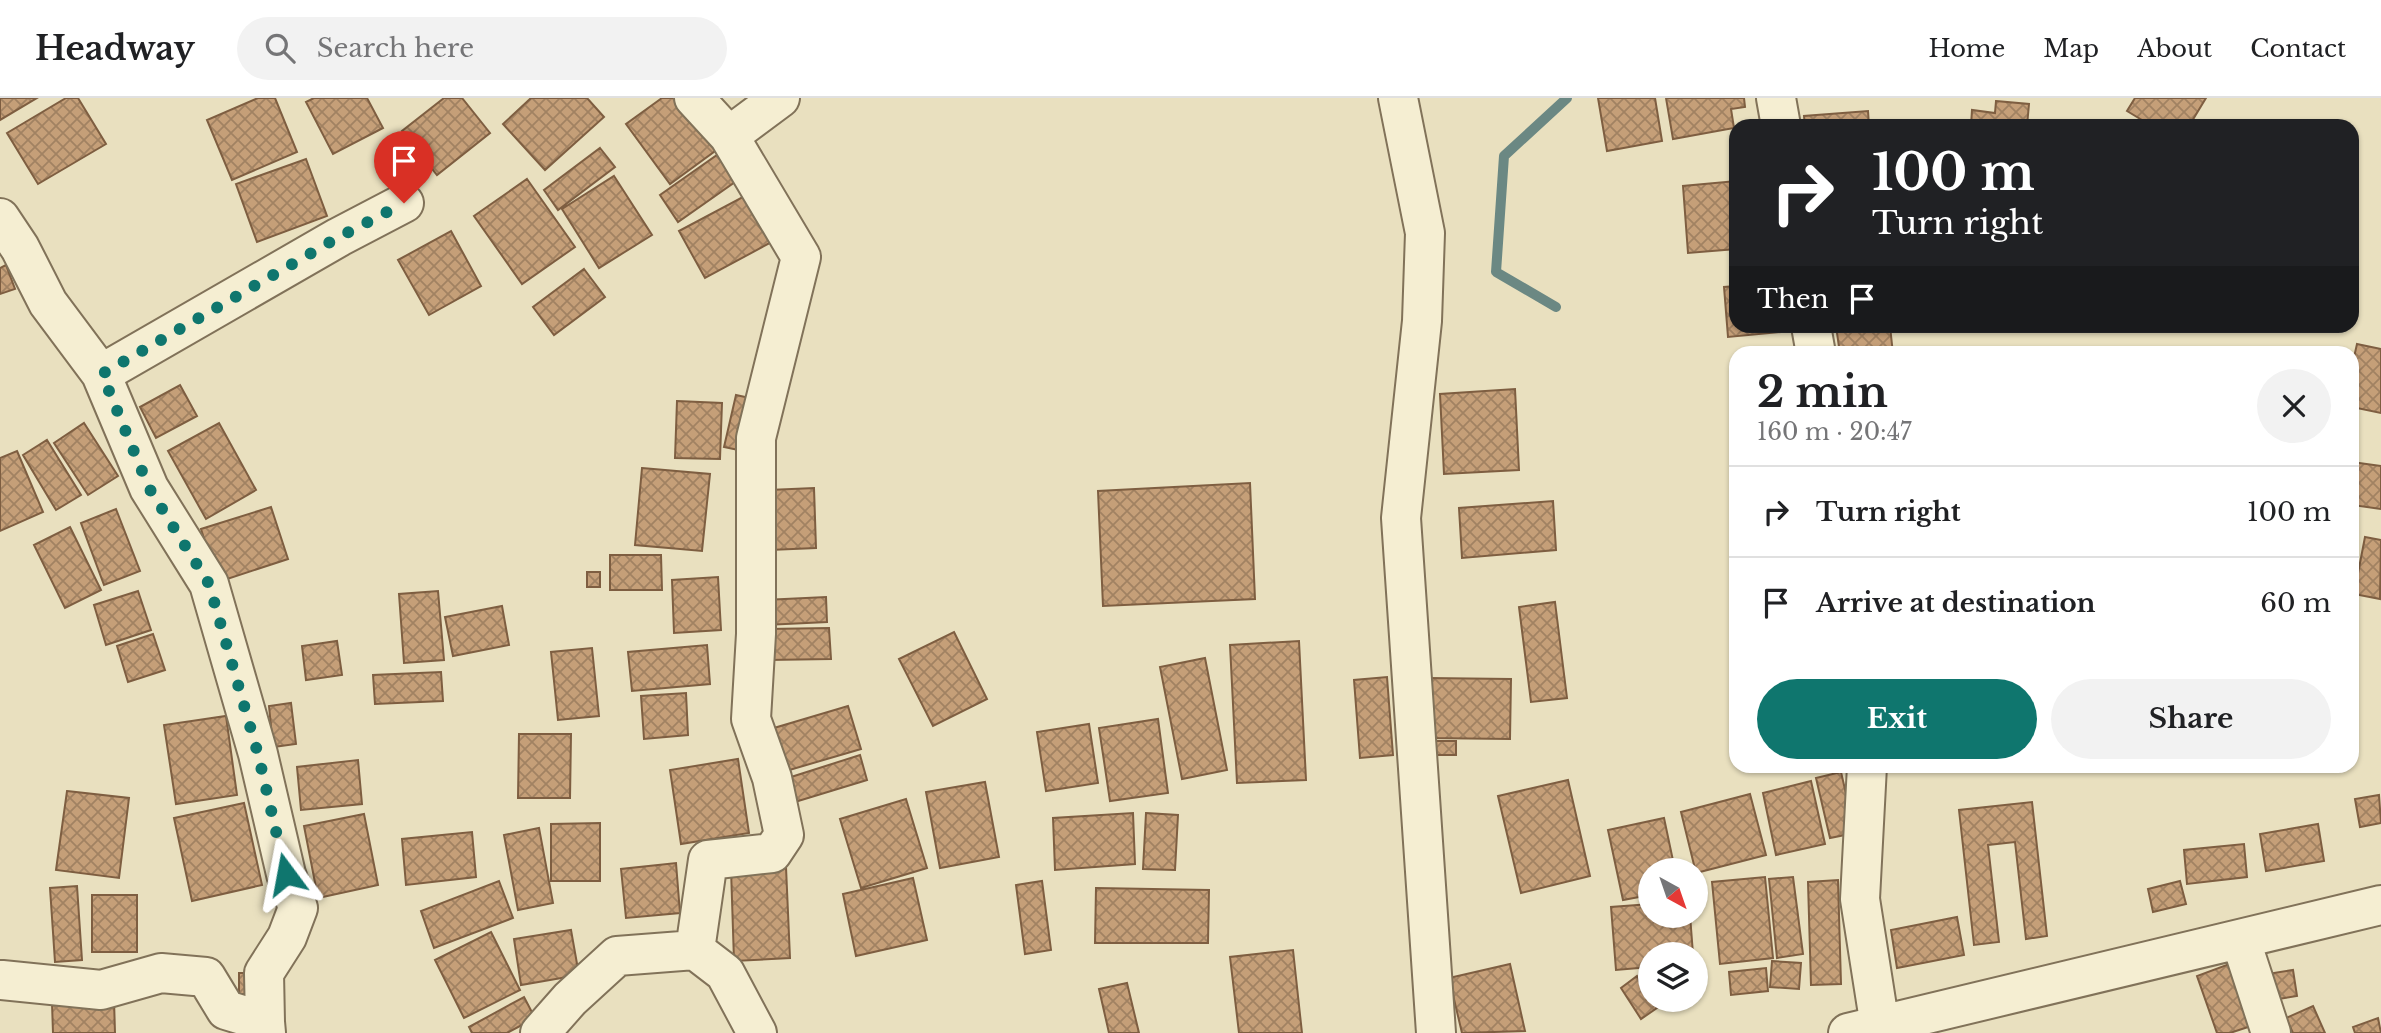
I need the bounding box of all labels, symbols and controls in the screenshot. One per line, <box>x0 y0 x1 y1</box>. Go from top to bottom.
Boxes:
search box <box>237 17 727 80</box>
text: Headway <box>35 28 195 69</box>
icon: search <box>261 29 299 67</box>
text: Search here <box>317 32 474 64</box>
text: Home <box>1929 34 2005 63</box>
text: Map <box>2043 34 2099 63</box>
text: About <box>2137 34 2212 63</box>
text: Contact <box>2250 34 2346 63</box>
pin <box>374 131 434 203</box>
icon: arrive <box>385 142 423 180</box>
text: 100 m <box>1872 142 2035 203</box>
icon: right <box>1757 147 1848 238</box>
text: Turn right <box>1872 203 2043 243</box>
icon: arrive <box>1843 280 1881 318</box>
text: Then <box>1757 283 1829 315</box>
text: 2 min <box>1757 366 1888 418</box>
button: close <box>2257 369 2331 443</box>
text: 160 m · 20:47 <box>1757 418 1912 446</box>
icon: right <box>1757 493 1795 531</box>
text: Turn right <box>1816 496 1961 528</box>
text: 100 m <box>2247 496 2331 528</box>
icon: arrive <box>1757 584 1795 622</box>
text: Arrive at destination <box>1816 587 2096 619</box>
text: 60 m <box>2260 587 2331 619</box>
button: Exit <box>1757 679 2037 759</box>
button: Share <box>2051 679 2331 759</box>
position arrow <box>249 837 323 911</box>
north arrow <box>1638 858 1708 928</box>
map controls <box>1638 858 1708 1012</box>
button: layers <box>1638 942 1708 1012</box>

